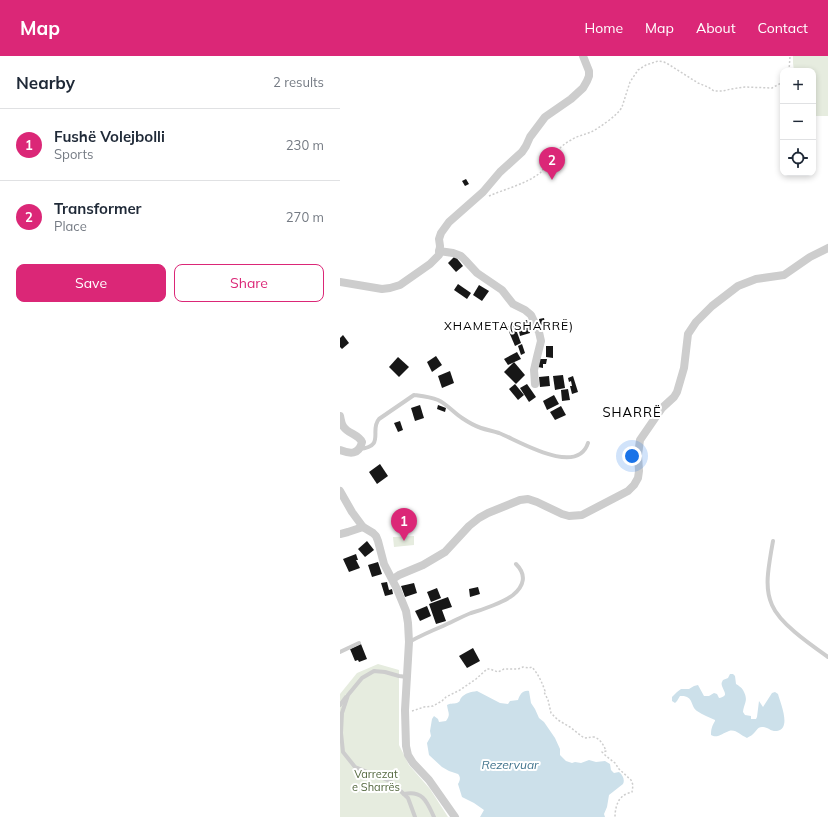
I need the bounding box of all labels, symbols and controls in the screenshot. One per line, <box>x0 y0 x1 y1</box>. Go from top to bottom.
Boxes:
text: Map <box>20 16 60 40</box>
text: Home <box>584 19 623 37</box>
text: Map <box>645 19 674 37</box>
text: About <box>696 19 736 37</box>
text: Contact <box>758 19 808 37</box>
map controls <box>780 68 816 176</box>
button: + <box>780 68 816 104</box>
text: Nearby <box>16 72 75 93</box>
text: 2 results <box>273 74 324 90</box>
button: − <box>780 104 816 140</box>
text: Fushë Volejbolli <box>54 127 165 146</box>
text: 1 <box>25 137 33 153</box>
text: 230 m <box>286 137 324 153</box>
button: locate <box>780 140 816 176</box>
text: Sports <box>54 146 93 162</box>
pin: 2 <box>539 147 565 180</box>
text: Transformer <box>54 199 142 218</box>
text: 2 <box>25 209 33 225</box>
text: 270 m <box>286 209 324 225</box>
text: Place <box>54 218 87 234</box>
button: Save <box>16 264 166 302</box>
button: Share <box>174 264 324 302</box>
district label: XHAMETA(SHARRË) <box>444 318 574 333</box>
district label: SHARRË <box>602 404 662 420</box>
your location <box>622 446 642 466</box>
pin: 1 <box>391 508 417 541</box>
water label: Rezervuar <box>482 757 539 772</box>
park label: Varrezat e Sharrës <box>352 767 400 794</box>

